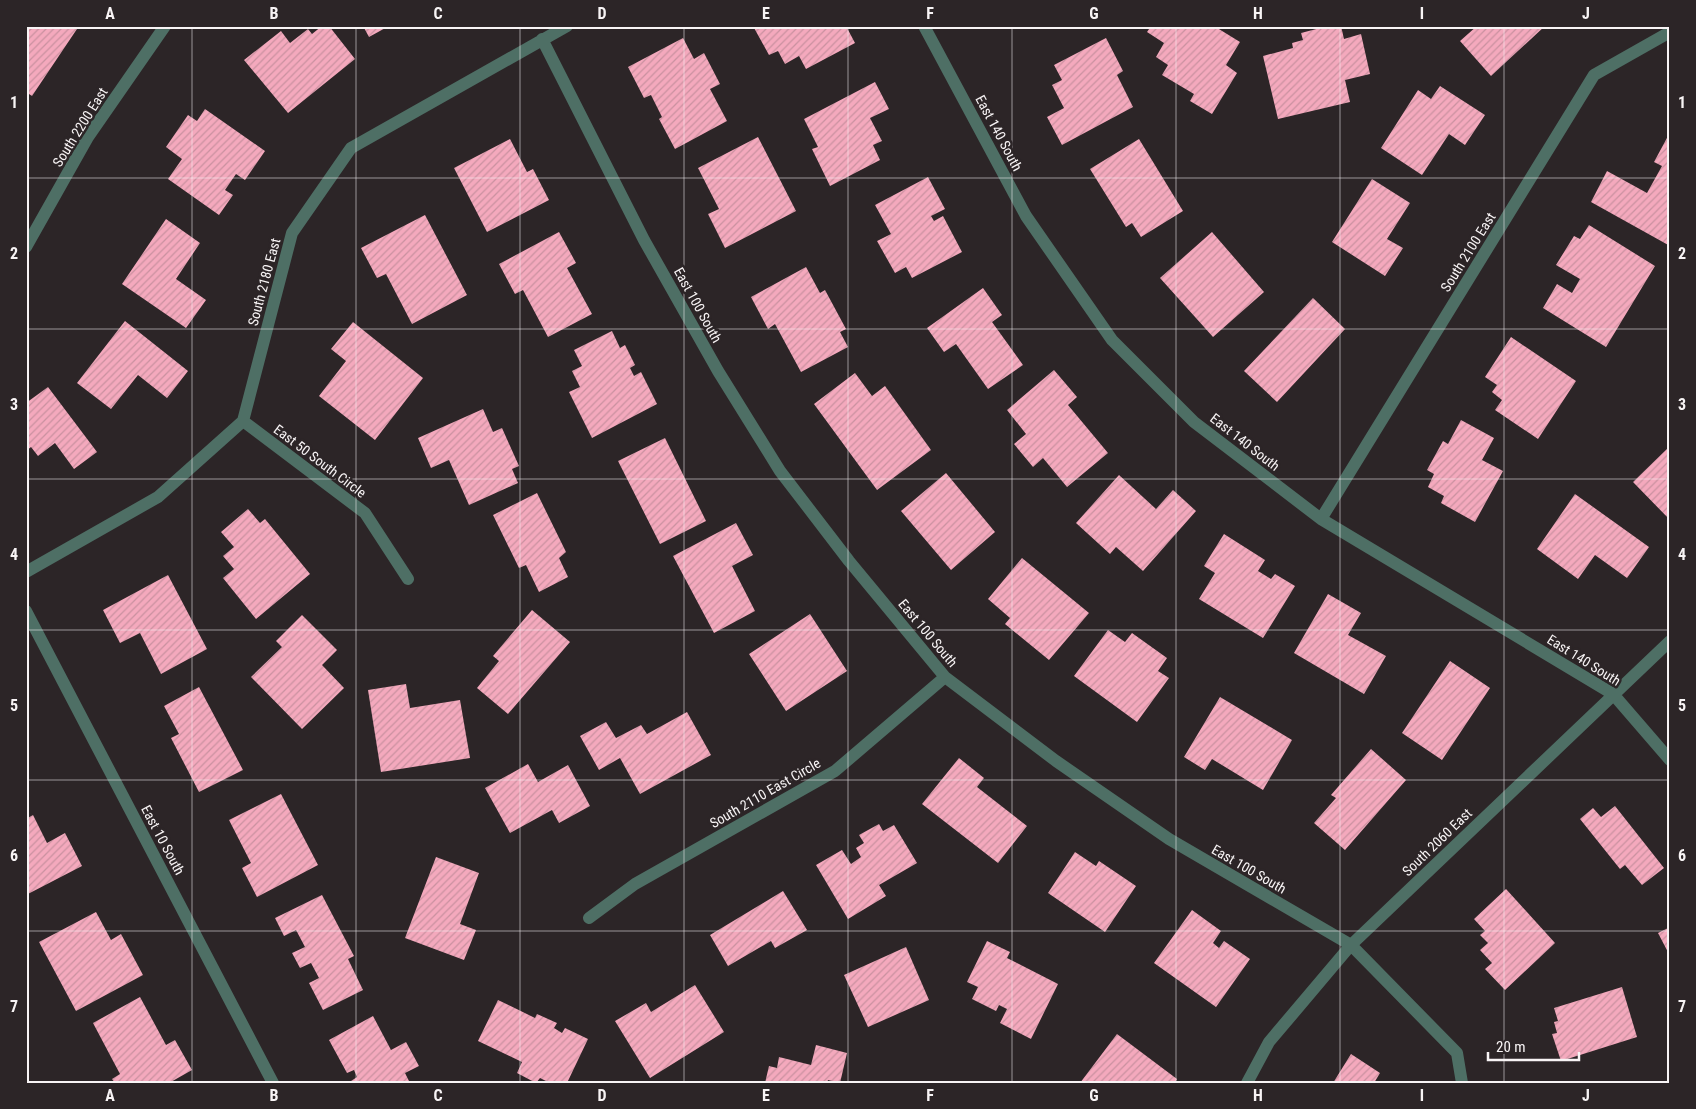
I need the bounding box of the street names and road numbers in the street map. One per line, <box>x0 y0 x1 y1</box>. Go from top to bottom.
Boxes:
street label: South 2200 East <box>49 84 111 170</box>
street label: East 140 South <box>972 92 1026 174</box>
street label: South 2100 East <box>1437 209 1499 295</box>
street label: South 2180 East <box>245 236 283 328</box>
street label: East 100 South <box>671 265 725 345</box>
street label: East 140 South <box>1207 410 1283 474</box>
street label: East 50 South Circle <box>271 421 370 501</box>
street label: East 100 South <box>895 596 961 670</box>
street label: East 140 South <box>1544 631 1624 689</box>
street label: South 2110 East Circle <box>707 755 823 831</box>
street label: East 10 South <box>138 803 188 877</box>
street label: South 2060 East <box>1399 805 1475 879</box>
street label: East 100 South <box>1209 841 1289 897</box>

